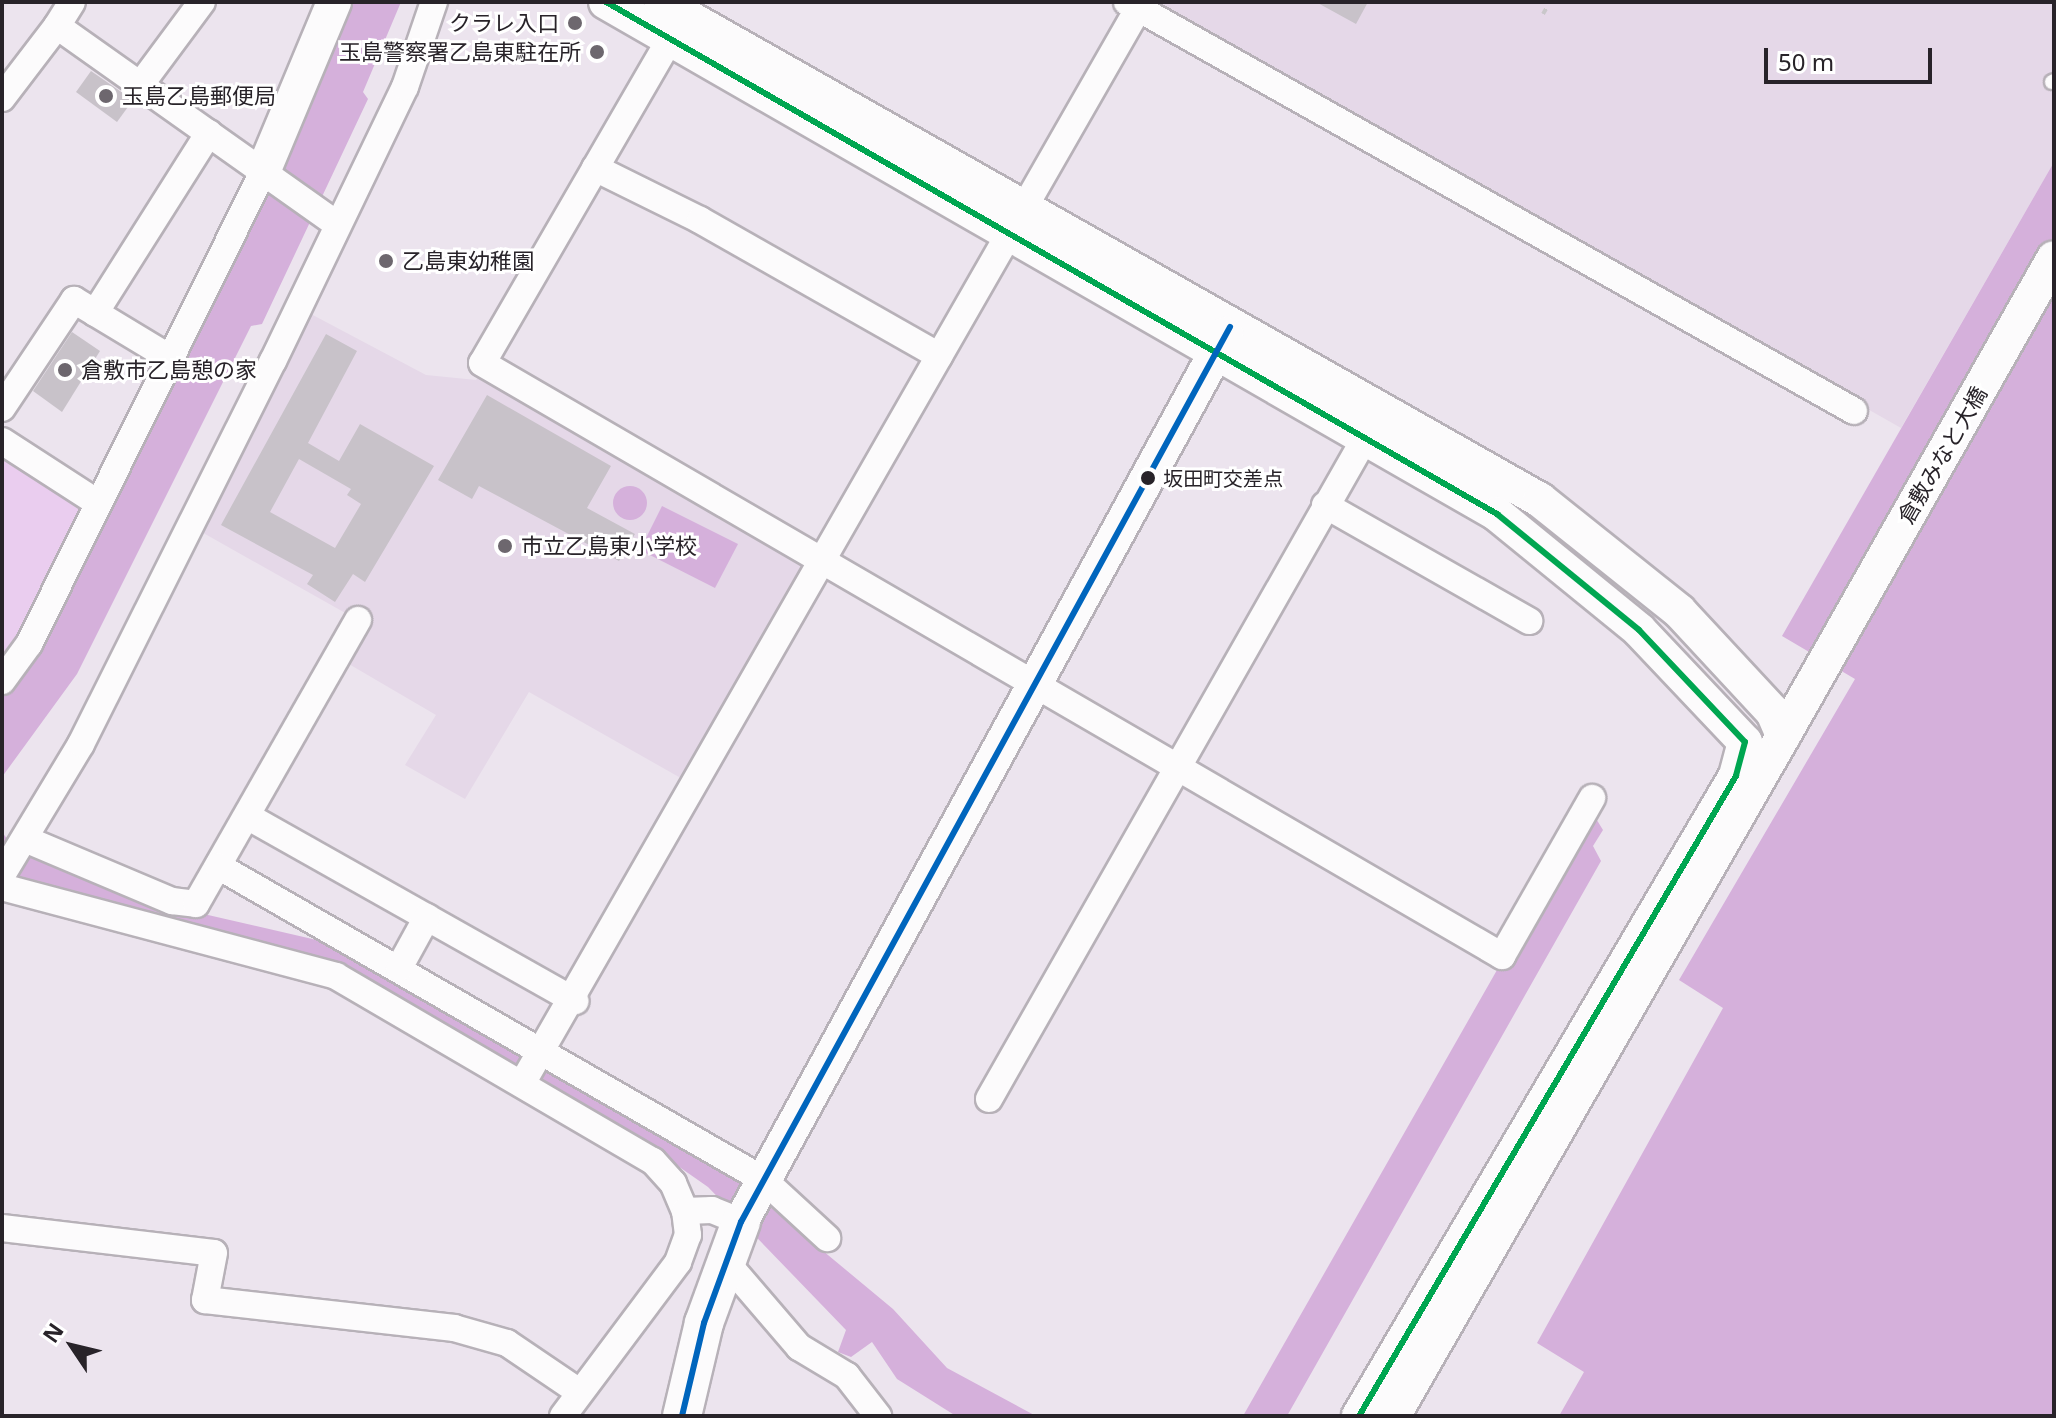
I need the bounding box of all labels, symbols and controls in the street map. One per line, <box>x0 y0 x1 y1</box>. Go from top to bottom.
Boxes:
place label: クラレ入口 <box>449 10 559 36</box>
marker: クラレ入口 <box>566 14 584 32</box>
scale bar <box>1768 32 1936 82</box>
place label: 玉島警察署乙島東駐在所 <box>339 39 581 65</box>
marker: 玉島警察署乙島東駐在所 <box>588 43 606 61</box>
text: 50 m <box>1778 45 1834 78</box>
place label: 玉島乙島郵便局 <box>122 83 276 109</box>
marker: 玉島乙島郵便局 <box>97 87 115 105</box>
place label: 乙島東幼稚園 <box>402 248 534 274</box>
marker: 乙島東幼稚園 <box>377 252 395 270</box>
place label: 倉敷市乙島憩の家 <box>81 357 257 383</box>
marker: 倉敷市乙島憩の家 <box>56 361 74 379</box>
street label: 倉敷みなと大橋 <box>1892 382 1992 528</box>
place label: 坂田町交差点 <box>1163 466 1283 490</box>
marker: 坂田町交差点 <box>1140 470 1156 486</box>
place label: 市立乙島東小学校 <box>521 533 697 559</box>
marker: 市立乙島東小学校 <box>496 537 514 555</box>
north arrow <box>32 1306 112 1386</box>
text: N <box>35 1316 70 1348</box>

